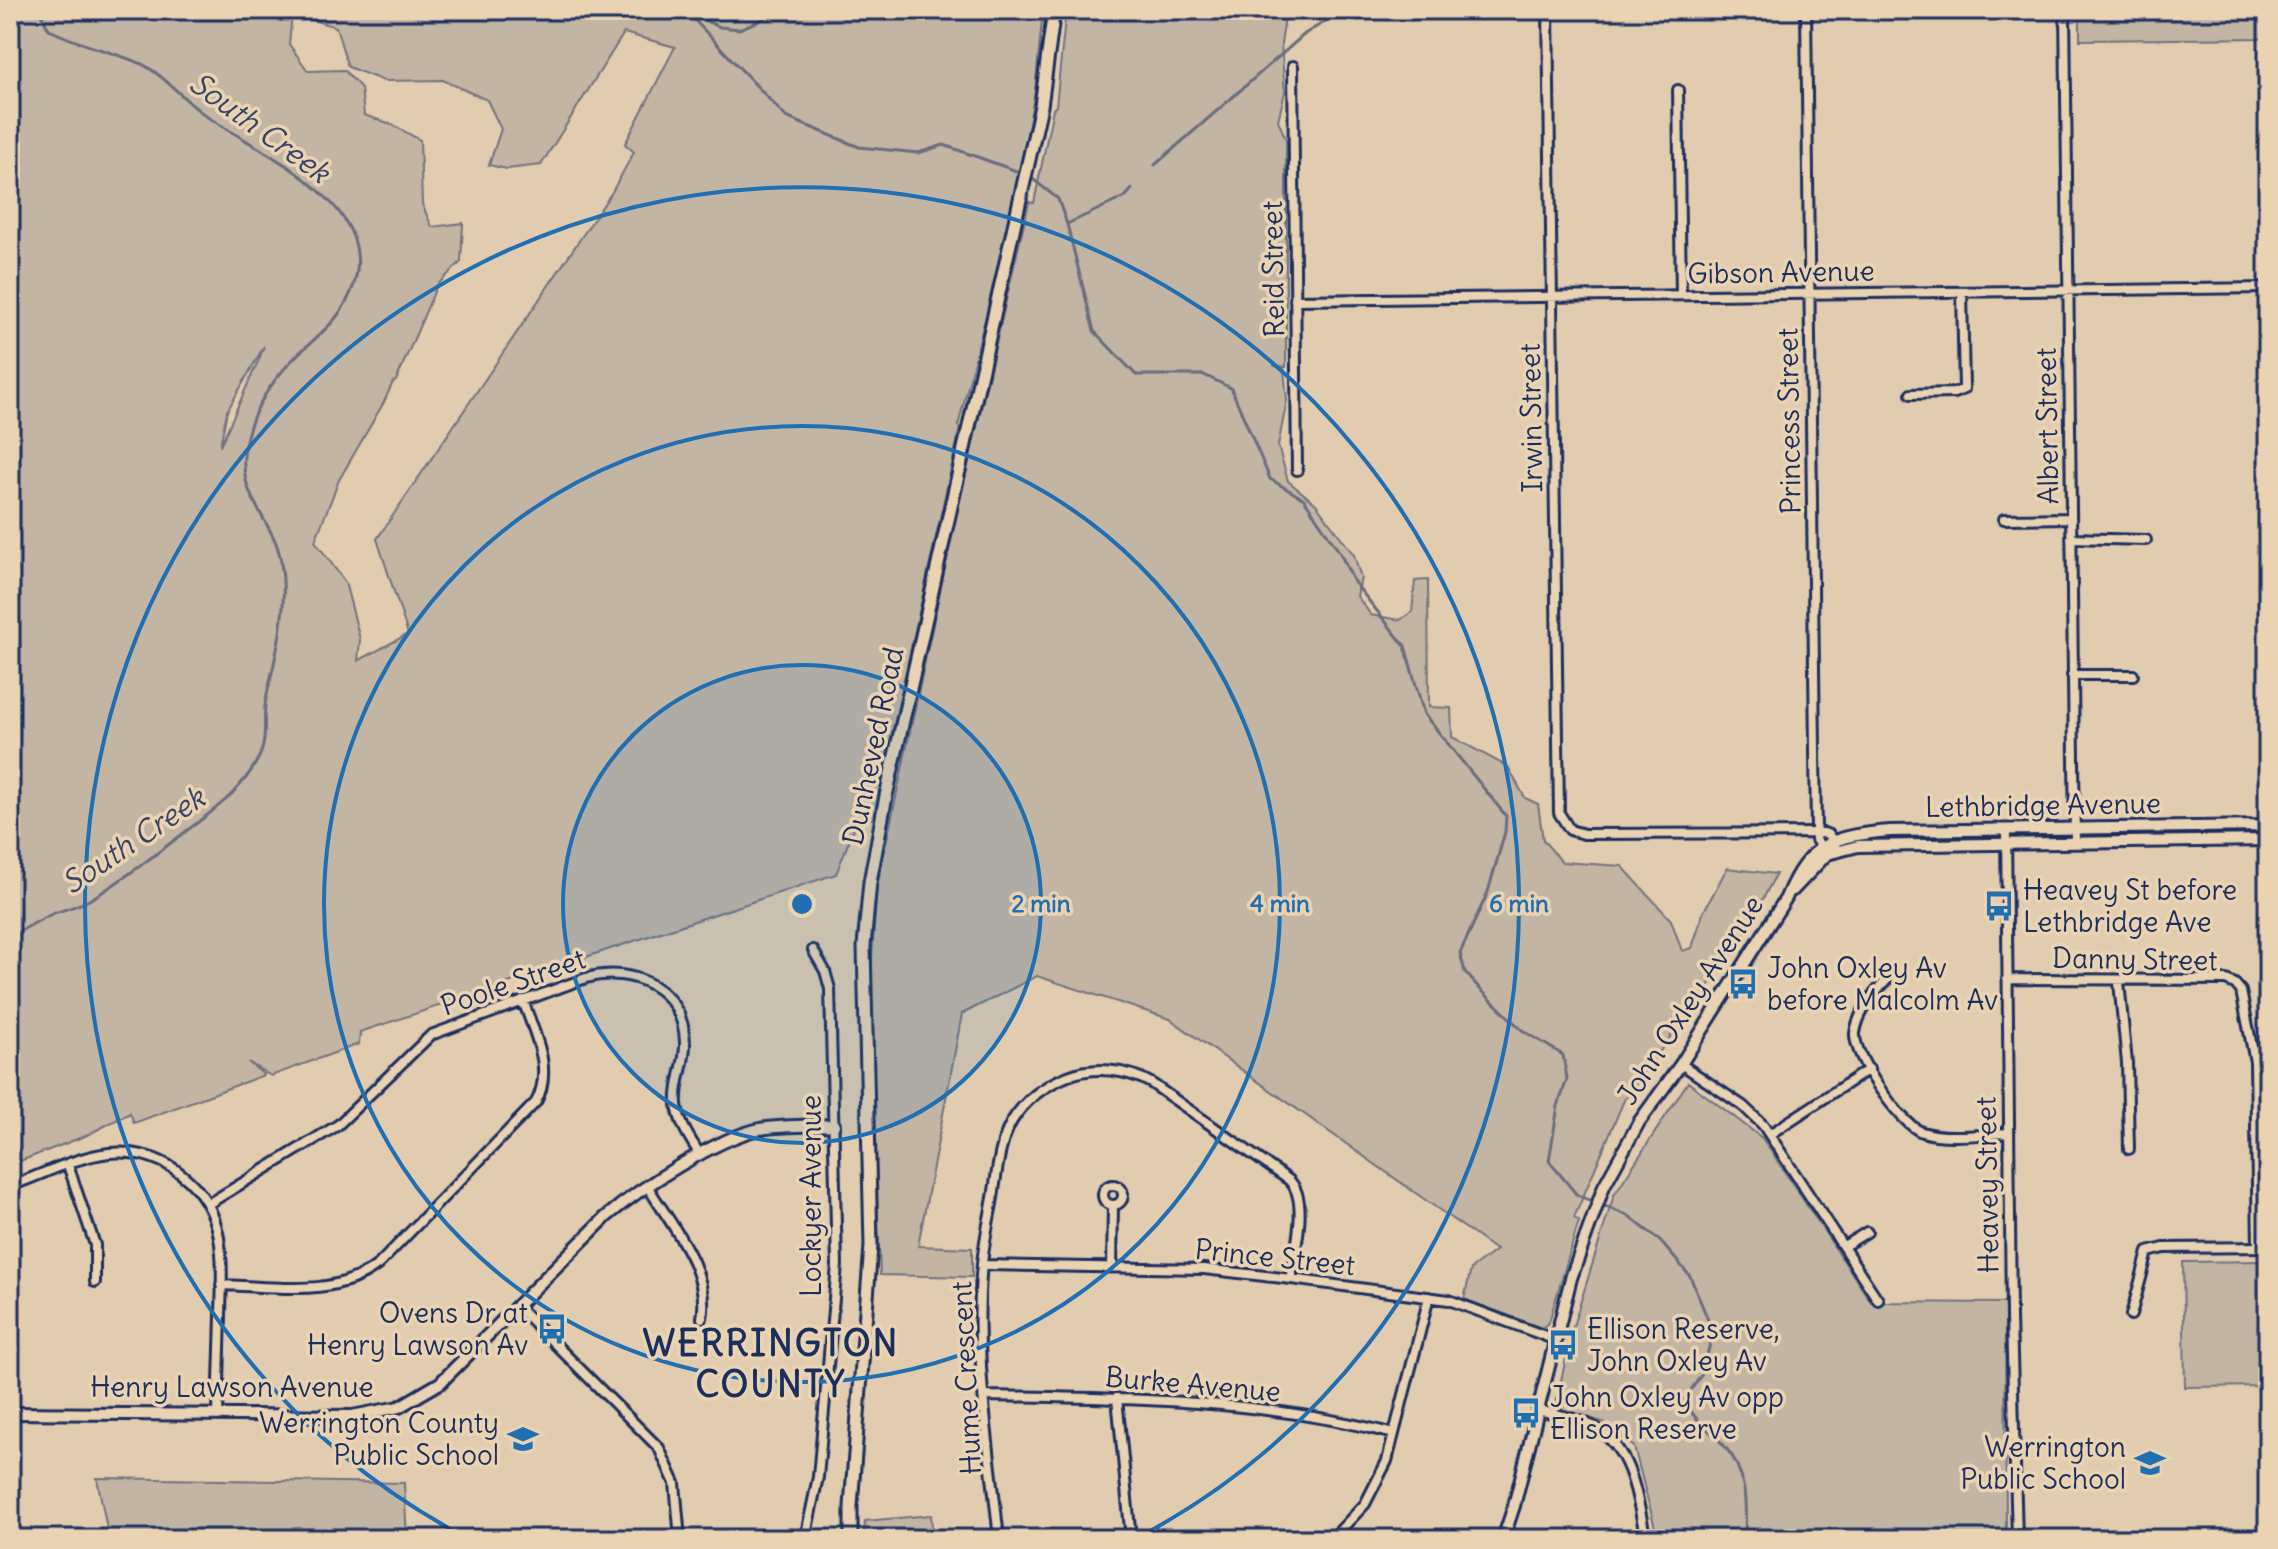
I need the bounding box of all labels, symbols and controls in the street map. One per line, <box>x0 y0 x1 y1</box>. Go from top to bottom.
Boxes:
water label: South Creek <box>182 63 339 192</box>
street label: Reid Street <box>1254 200 1292 338</box>
street label: Gibson Avenue <box>1687 252 1875 292</box>
street label: Princess Street <box>1769 327 1809 515</box>
street label: Irwin Street <box>1512 343 1550 493</box>
street label: Albert Street <box>2028 347 2066 505</box>
street label: Dunheved Road <box>834 644 912 848</box>
water label: South Creek <box>54 777 213 902</box>
street label: Lethbridge Avenue <box>1925 785 2161 825</box>
place label: Heavey St before Lethbridge Ave <box>2023 872 2237 940</box>
text: 2 min <box>1011 888 1071 918</box>
text: 4 min <box>1250 888 1310 918</box>
text: 6 min <box>1489 888 1549 918</box>
street label: John Oxley Avenue <box>1609 889 1771 1111</box>
bus stop icon: Heavey St before Lethbridge Ave <box>1982 889 2016 923</box>
centre of rings <box>788 890 816 918</box>
street label: Poole Street <box>436 940 590 1024</box>
street label: Danny Street <box>2052 940 2218 978</box>
place label: John Oxley Av before Malcolm Av <box>1767 950 1998 1018</box>
bus stop icon: John Oxley Av before Malcolm Av <box>1726 967 1760 1001</box>
street label: Lockyer Avenue <box>793 1095 829 1297</box>
street label: Heavey Street <box>1967 1096 2007 1274</box>
street label: Prince Street <box>1193 1231 1357 1283</box>
street label: Hume Crescent <box>943 1280 989 1476</box>
place label: Ovens Dr at Henry Lawson Av <box>307 1295 528 1363</box>
place label: Ellison Reserve, John Oxley Av <box>1587 1311 1780 1379</box>
bus stop icon: Ovens Dr at Henry Lawson Av <box>535 1312 569 1346</box>
district label: WERRINGTON COUNTY <box>643 1321 899 1407</box>
bus stop icon: Ellison Reserve, John Oxley Av <box>1546 1328 1580 1362</box>
street label: Burke Avenue <box>1104 1358 1282 1410</box>
street label: Henry Lawson Avenue <box>90 1369 374 1405</box>
place label: John Oxley Av opp Ellison Reserve <box>1550 1379 1784 1447</box>
bus stop icon: John Oxley Av opp Ellison Reserve <box>1509 1396 1543 1430</box>
place label: Werrington County Public School <box>259 1405 499 1473</box>
school or university icon: Werrington County Public School <box>506 1422 540 1456</box>
place label: Werrington Public School <box>1960 1429 2126 1497</box>
school or university icon: Werrington Public School <box>2133 1446 2167 1480</box>

